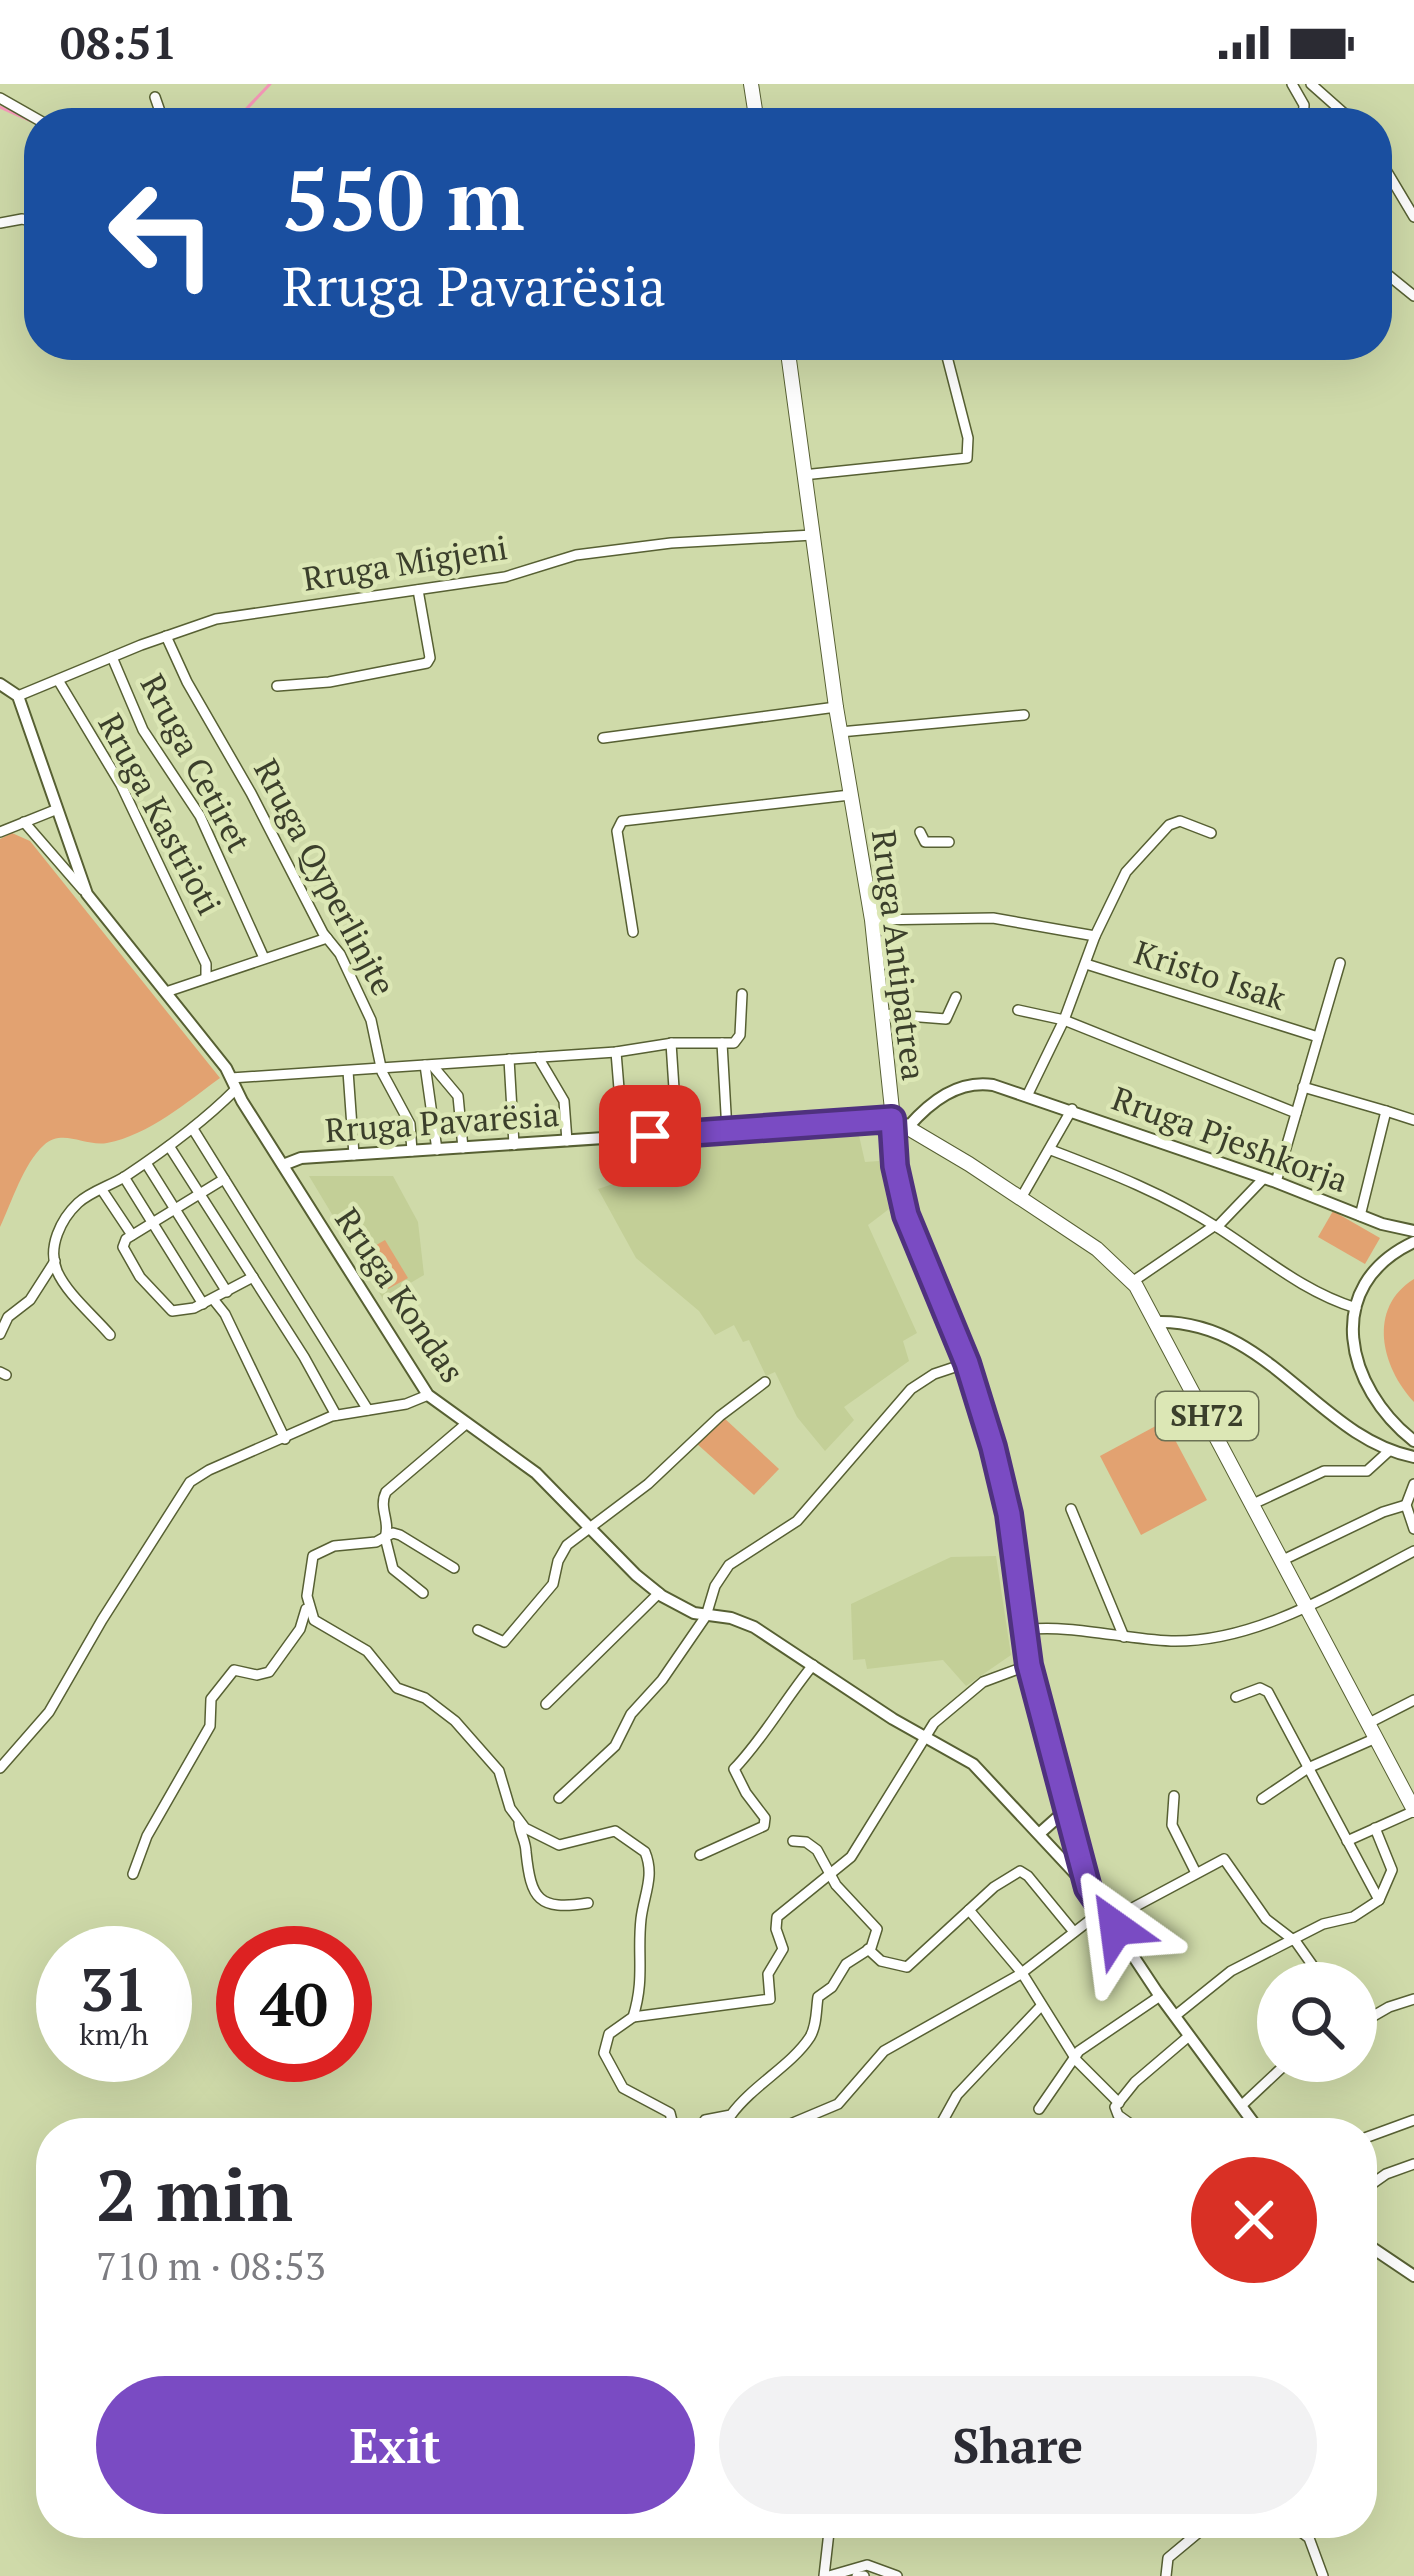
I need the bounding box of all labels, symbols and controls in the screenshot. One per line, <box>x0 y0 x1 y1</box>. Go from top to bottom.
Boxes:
text: 08:51 <box>60 12 177 72</box>
text: 550 m <box>282 143 525 254</box>
icon: left <box>84 156 240 312</box>
text: Rruga Pavarësia <box>282 250 666 321</box>
street label: Rruga Migjeni <box>300 525 510 600</box>
street label: Rruga Cetiret <box>132 666 261 859</box>
street label: Rruga Kastrioti <box>89 706 232 922</box>
street label: Rruga Qyperlinjte <box>245 751 406 1002</box>
street label: Rruga Antipatrea <box>863 827 936 1083</box>
street label: Kristo Isak <box>1129 930 1292 1019</box>
street label: Rruga Pjeshkorja <box>1106 1076 1354 1201</box>
pin <box>599 1085 701 1187</box>
street label: Rruga Pavarësia <box>323 1092 560 1151</box>
icon: arrive <box>617 1103 683 1169</box>
street label: Rruga Kondas <box>326 1199 475 1390</box>
road number: SH72 <box>1156 1392 1258 1440</box>
position arrow <box>1053 1865 1179 1991</box>
speed limit sign: 40 <box>216 1926 372 2082</box>
text: 31 <box>80 1949 148 2028</box>
map controls <box>1257 1962 1377 2082</box>
button: search <box>1257 1962 1377 2082</box>
text: km/h <box>79 2014 149 2054</box>
text: 2 min <box>96 2146 293 2242</box>
button: close <box>1191 2157 1317 2283</box>
text: 710 m · 08:53 <box>96 2239 326 2291</box>
button: Exit <box>96 2376 695 2514</box>
button: Share <box>719 2376 1317 2514</box>

